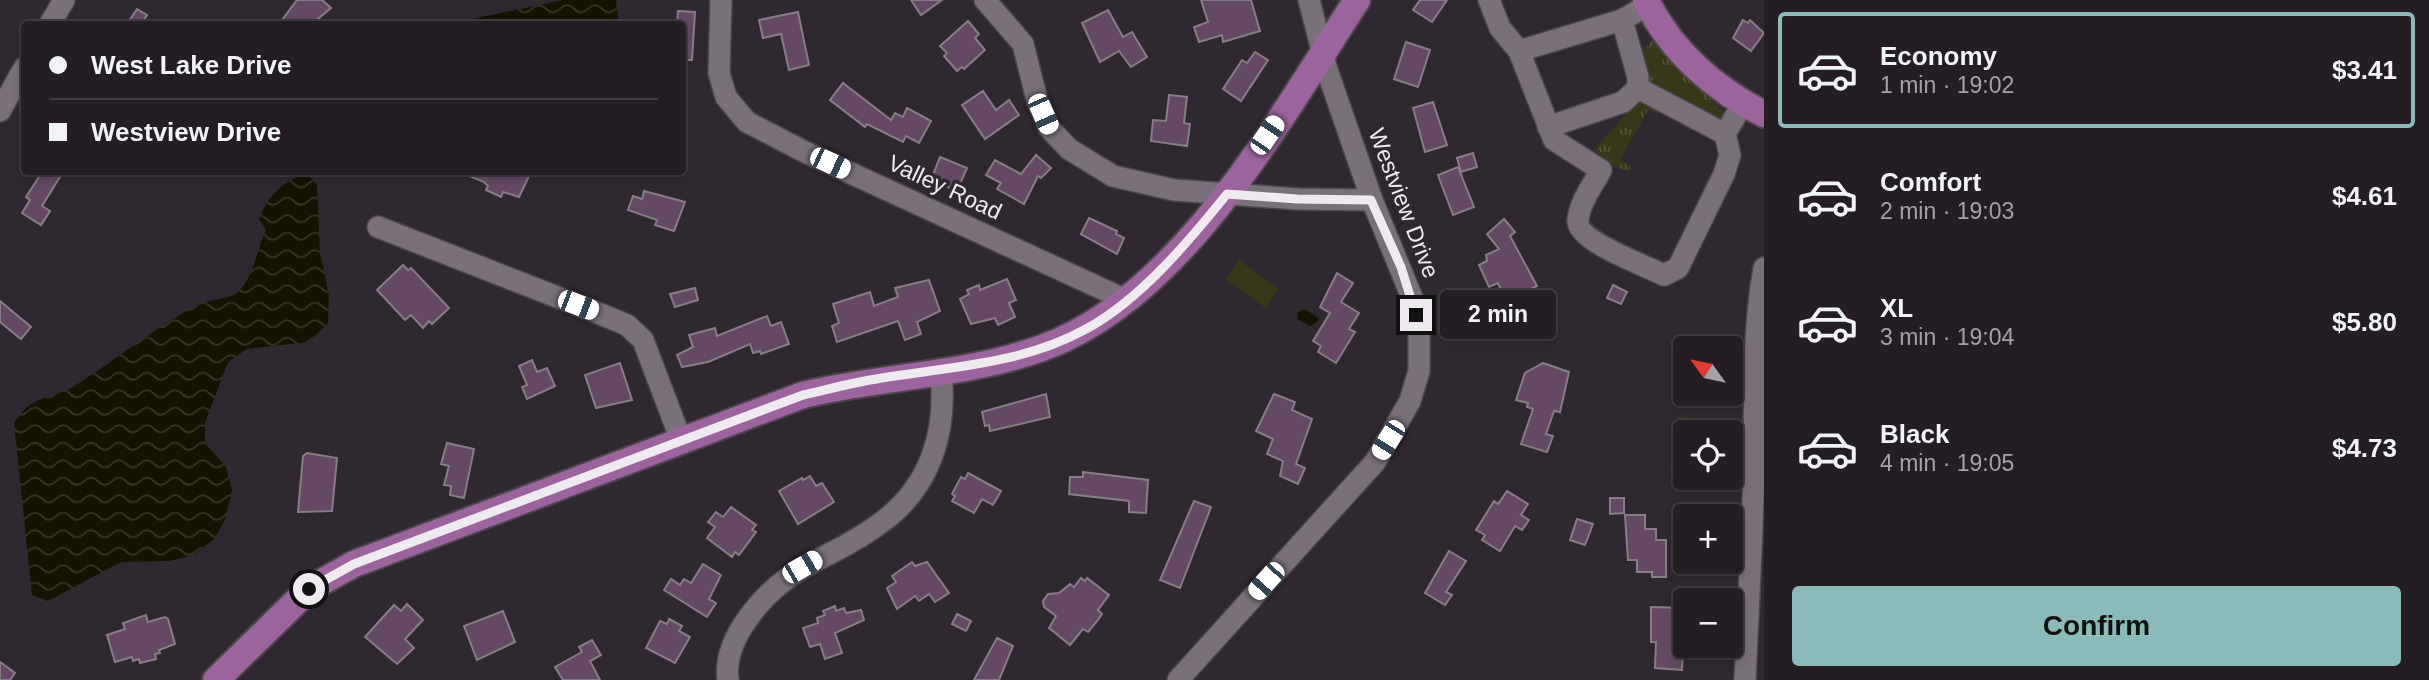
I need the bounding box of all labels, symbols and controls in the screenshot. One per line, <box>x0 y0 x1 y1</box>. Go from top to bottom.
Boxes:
icon: car <box>1796 39 1859 102</box>
text: Economy <box>1880 41 1997 71</box>
text: West Lake Drive <box>91 50 291 80</box>
text: $3.41 <box>2332 55 2397 85</box>
text: 1 min · 19:02 <box>1880 72 2014 98</box>
car <box>1025 91 1062 137</box>
car <box>1247 112 1288 158</box>
text: Westview Drive <box>91 117 281 147</box>
street label: Westview Drive <box>1364 125 1444 281</box>
car <box>807 145 854 181</box>
street label: Valley Road <box>884 149 1006 225</box>
icon: car <box>1796 165 1859 228</box>
text: Comfort <box>1880 167 1981 197</box>
text: $4.61 <box>2332 181 2397 211</box>
text: 2 min · 19:03 <box>1880 198 2014 224</box>
car <box>555 288 602 322</box>
callout: 2 min <box>1440 290 1556 340</box>
icon: car <box>1796 291 1859 354</box>
text: XL <box>1880 293 1913 323</box>
route end <box>1400 299 1432 331</box>
text: 2 min <box>1468 301 1528 327</box>
text: $5.80 <box>2332 307 2397 337</box>
text: 3 min · 19:04 <box>1880 324 2014 350</box>
north arrow <box>1673 336 1743 406</box>
map controls <box>1673 336 1743 658</box>
car <box>1368 417 1409 463</box>
icon: car <box>1796 417 1859 480</box>
text: Black <box>1880 419 1949 449</box>
button: locate <box>1673 420 1743 490</box>
text: $4.73 <box>2332 433 2397 463</box>
text: 4 min · 19:05 <box>1880 450 2014 476</box>
button: + <box>1673 504 1743 574</box>
car <box>779 547 826 587</box>
car <box>1245 558 1288 604</box>
route start <box>293 573 325 605</box>
button: Confirm <box>1792 586 2401 666</box>
button: − <box>1673 588 1743 658</box>

